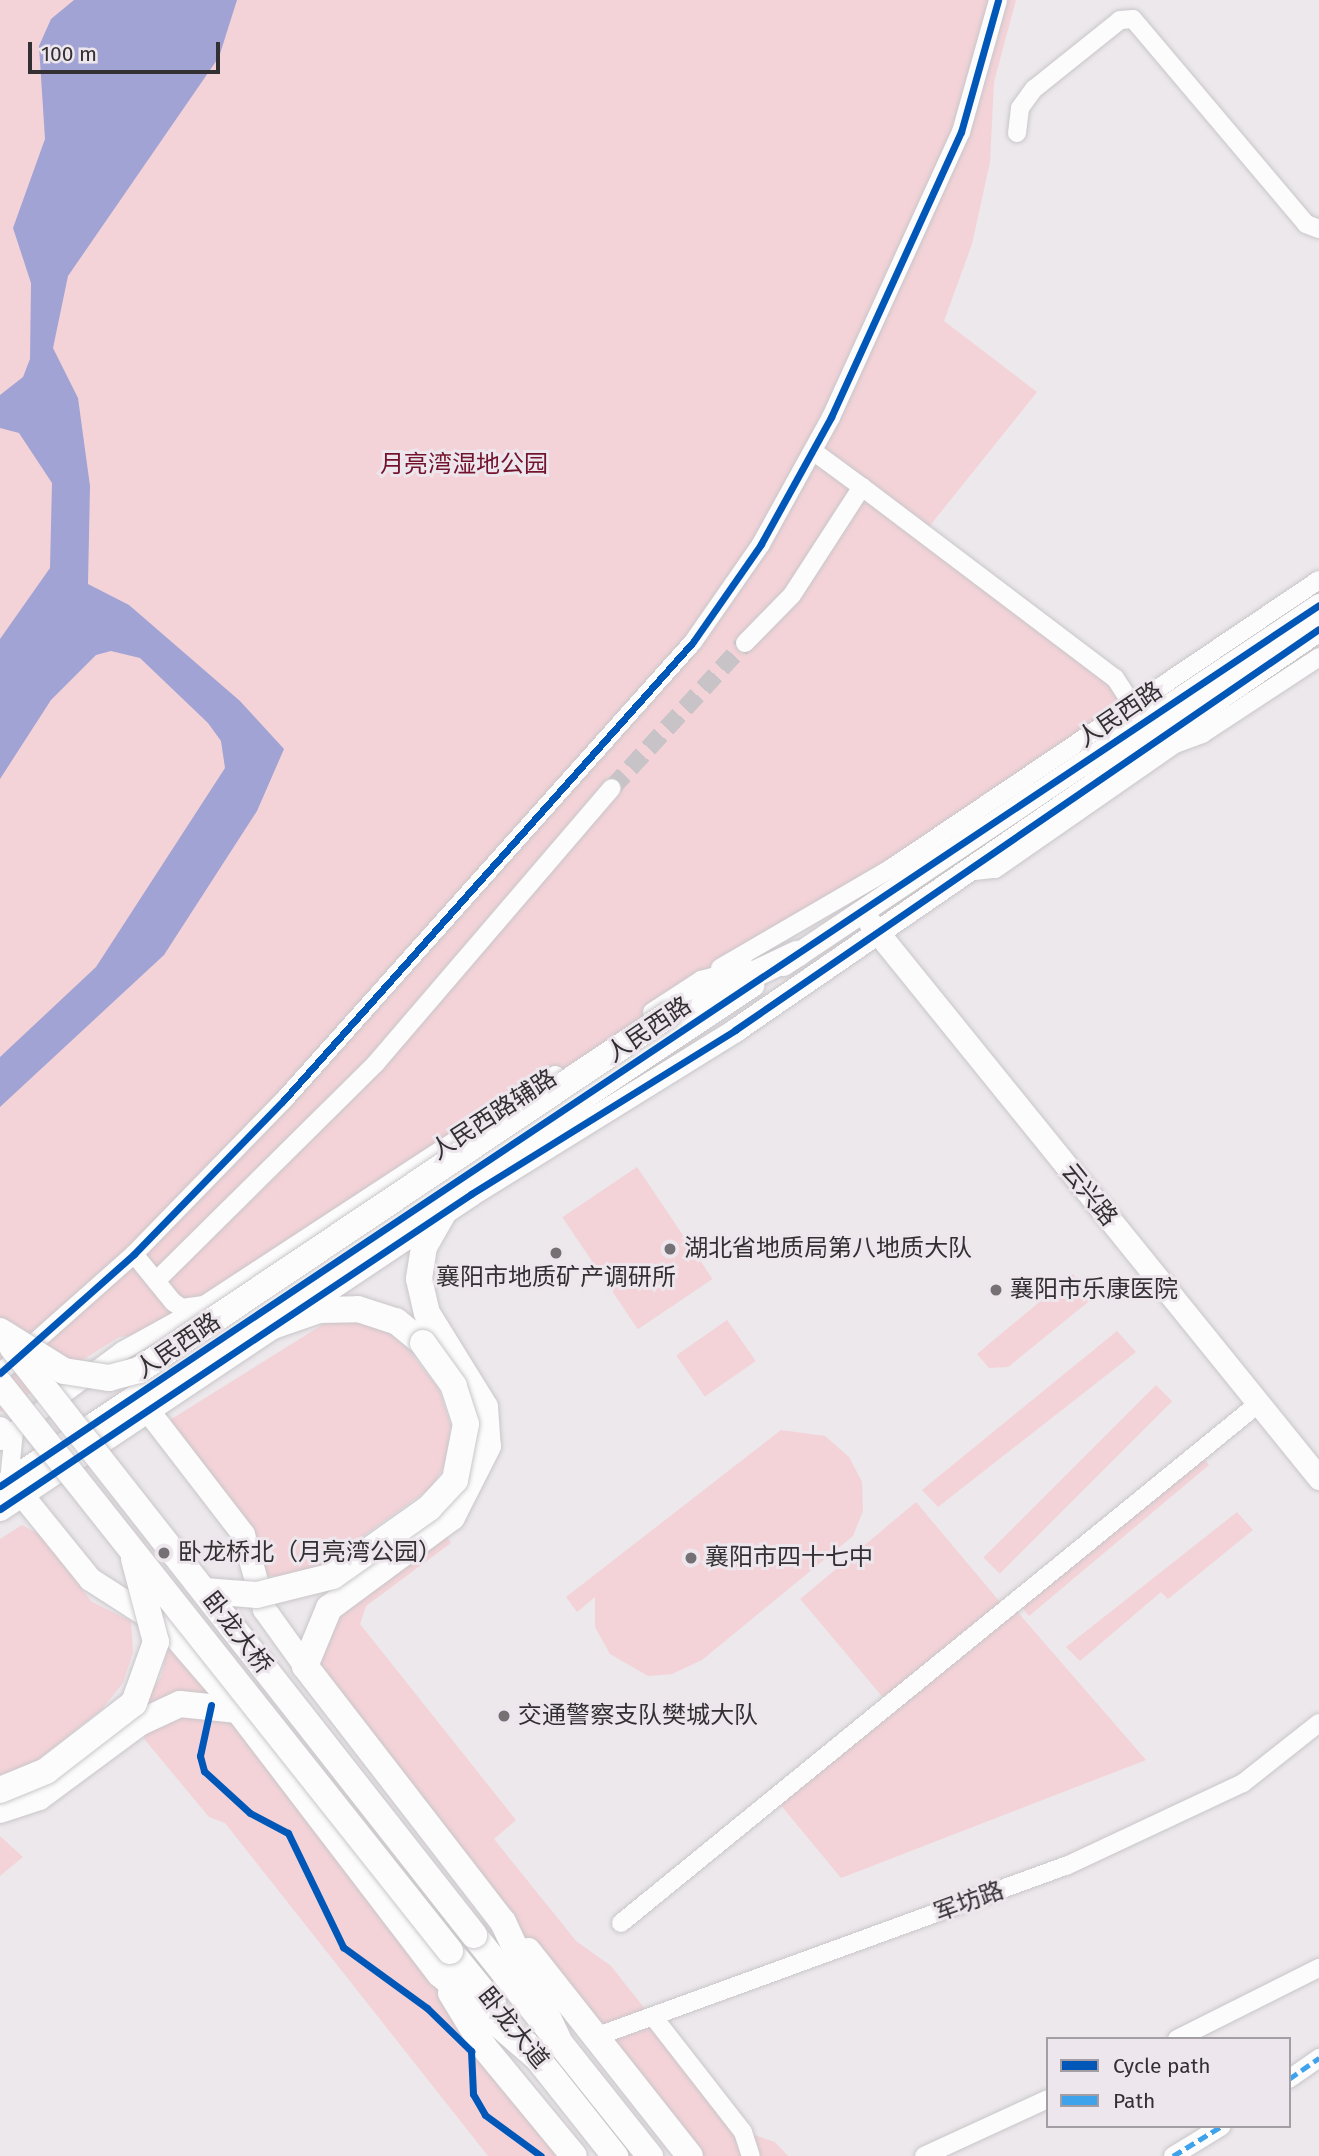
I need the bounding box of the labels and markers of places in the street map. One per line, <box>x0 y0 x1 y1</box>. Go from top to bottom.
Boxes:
place label: 湖北省地质局第八地质大队 <box>684 1235 972 1263</box>
marker: 湖北省地质局第八地质大队 <box>662 1241 678 1257</box>
marker: 襄阳市地质矿产调研所 <box>548 1245 564 1261</box>
place label: 襄阳市地质矿产调研所 <box>436 1264 676 1292</box>
place label: 襄阳市乐康医院 <box>1010 1276 1178 1304</box>
marker: 襄阳市乐康医院 <box>988 1282 1004 1298</box>
place label: 卧龙桥北（月亮湾公园） <box>178 1539 442 1567</box>
place label: 襄阳市四十七中 <box>705 1544 873 1572</box>
marker: 卧龙桥北（月亮湾公园） <box>156 1545 172 1561</box>
marker: 襄阳市四十七中 <box>683 1550 699 1566</box>
place label: 交通警察支队樊城大队 <box>518 1702 758 1730</box>
marker: 交通警察支队樊城大队 <box>496 1708 512 1724</box>

